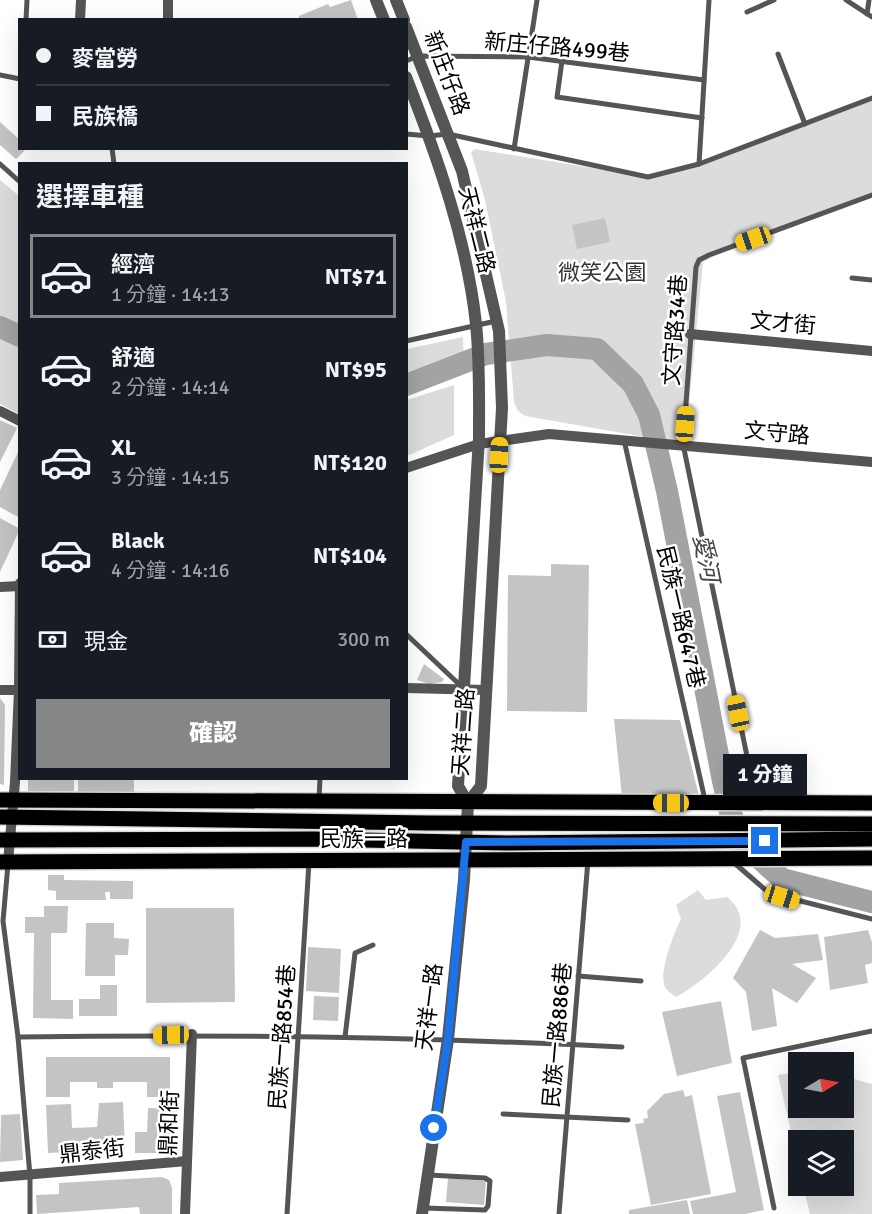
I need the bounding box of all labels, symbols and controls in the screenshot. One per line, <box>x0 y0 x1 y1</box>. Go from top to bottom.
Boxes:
street label: 新庄仔路 <box>419 27 475 119</box>
street label: 新庄仔路499巷 <box>483 27 631 67</box>
text: 麥當勞 <box>72 45 138 72</box>
text: 民族橋 <box>72 103 138 130</box>
text: 選擇車種 <box>36 181 144 214</box>
street label: 天祥二路 <box>453 184 501 276</box>
car <box>733 225 773 253</box>
icon: car <box>39 249 93 303</box>
text: 經濟 <box>111 251 155 278</box>
park label: 微笑公園 <box>558 259 646 286</box>
text: NT$71 <box>325 263 387 290</box>
street label: 文守路34巷 <box>658 273 692 387</box>
text: 1 分鐘 · 14:13 <box>111 282 230 307</box>
street label: 文才街 <box>749 307 817 339</box>
icon: car <box>39 342 93 396</box>
text: 舒適 <box>111 344 155 371</box>
text: NT$95 <box>325 356 387 383</box>
text: 2 分鐘 · 14:14 <box>111 375 230 400</box>
car <box>675 405 695 443</box>
street label: 文守路 <box>743 417 811 449</box>
text: XL <box>111 434 136 461</box>
icon: car <box>39 435 93 489</box>
car <box>489 437 509 473</box>
text: NT$120 <box>313 449 387 476</box>
text: 3 分鐘 · 14:15 <box>111 465 230 490</box>
text: Black <box>111 527 165 554</box>
icon: car <box>39 528 93 582</box>
water label: 愛河 <box>687 532 726 588</box>
text: NT$104 <box>313 542 387 569</box>
street label: 民族一路647巷 <box>651 543 711 691</box>
text: 4 分鐘 · 14:16 <box>111 558 230 583</box>
icon: cash <box>36 623 69 656</box>
text: 300 m <box>337 627 390 652</box>
text: 現金 <box>84 628 128 655</box>
street label: 天祥二路 <box>446 687 480 777</box>
car <box>725 694 751 732</box>
button: 確認 <box>36 699 390 768</box>
callout: 1 分鐘 <box>723 754 807 796</box>
text: 1 分鐘 <box>737 762 793 787</box>
car <box>653 794 689 812</box>
street label: 民族一路 <box>320 825 408 852</box>
route end <box>751 827 778 854</box>
car <box>762 883 802 911</box>
street label: 民族一路886巷 <box>537 961 577 1109</box>
street label: 天祥一路 <box>410 962 448 1052</box>
street label: 民族一路854巷 <box>263 963 301 1111</box>
car <box>153 1026 189 1044</box>
north arrow <box>788 1052 854 1118</box>
map controls <box>788 1052 854 1196</box>
street label: 鼎和街 <box>154 1090 184 1156</box>
route start <box>420 1114 447 1141</box>
button: layers <box>788 1130 854 1196</box>
street label: 鼎泰街 <box>58 1134 126 1168</box>

